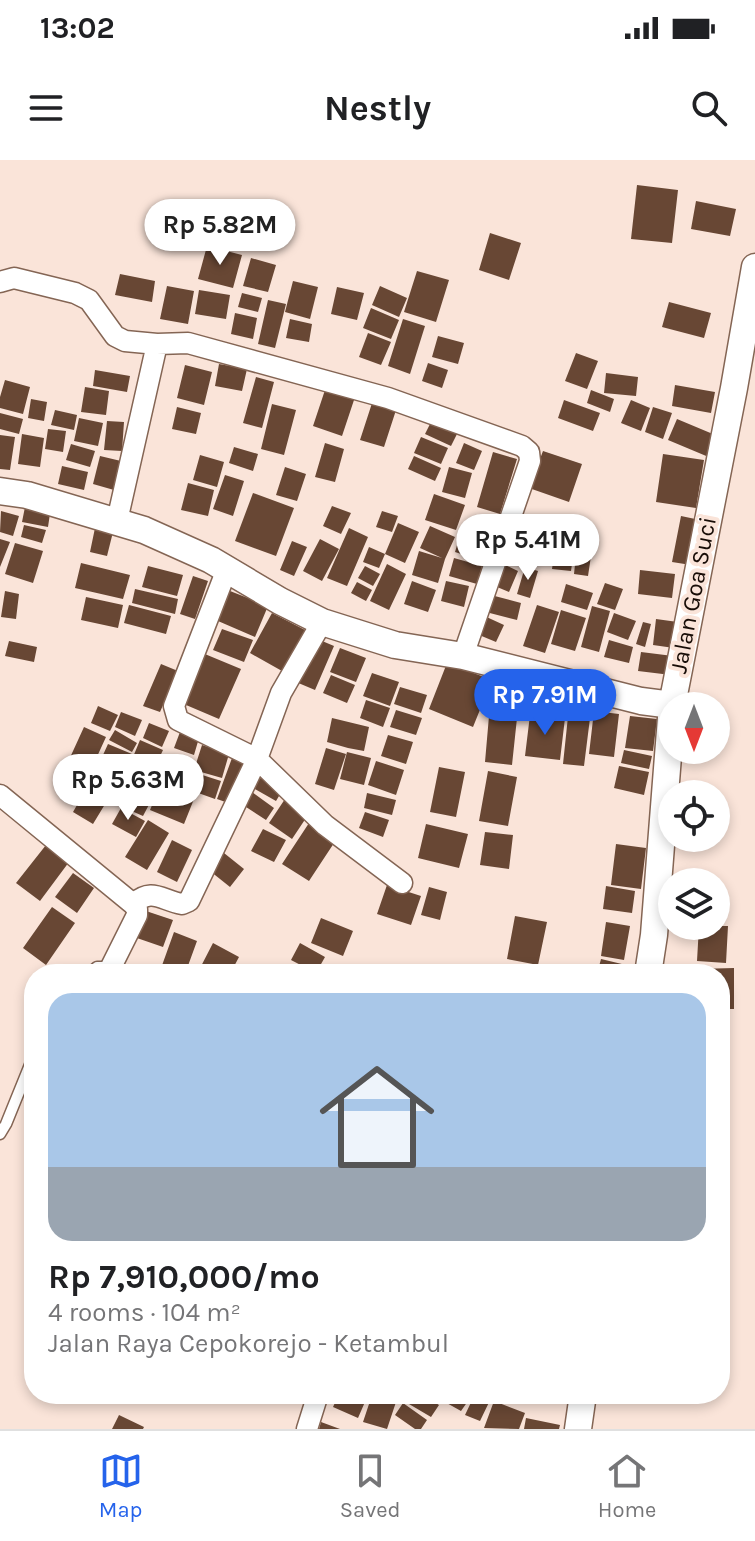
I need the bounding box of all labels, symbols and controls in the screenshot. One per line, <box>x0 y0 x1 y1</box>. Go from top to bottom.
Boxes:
text: 13:02 <box>40 10 115 46</box>
icon: menu <box>24 86 68 130</box>
icon: search <box>687 86 731 130</box>
text: Nestly <box>324 87 431 129</box>
pin: Rp 5.82M <box>137 199 303 267</box>
text: Rp 5.82M <box>162 209 278 240</box>
pin: Rp 5.41M <box>445 514 611 582</box>
street label: Jalan Goa Suci <box>664 514 722 676</box>
text: Rp 5.41M <box>474 524 582 555</box>
pin: Rp 7.91M <box>462 669 628 737</box>
text: Rp 7.91M <box>492 679 598 710</box>
north arrow <box>658 692 730 764</box>
map controls <box>658 692 730 940</box>
pin: Rp 5.63M <box>45 754 211 822</box>
text: Rp 5.63M <box>71 764 185 795</box>
button: locate <box>658 780 730 852</box>
button: layers <box>658 868 730 940</box>
icon: home <box>305 1045 449 1189</box>
text: Rp 7,910,000/mo <box>48 1257 320 1297</box>
text: 4 rooms · 104 m² <box>48 1297 241 1328</box>
text: Jalan Raya Cepokorejo - Ketambul <box>48 1328 449 1359</box>
tab: Map <box>99 1449 143 1523</box>
tab: Saved <box>340 1449 401 1523</box>
tab: Home <box>598 1449 656 1523</box>

